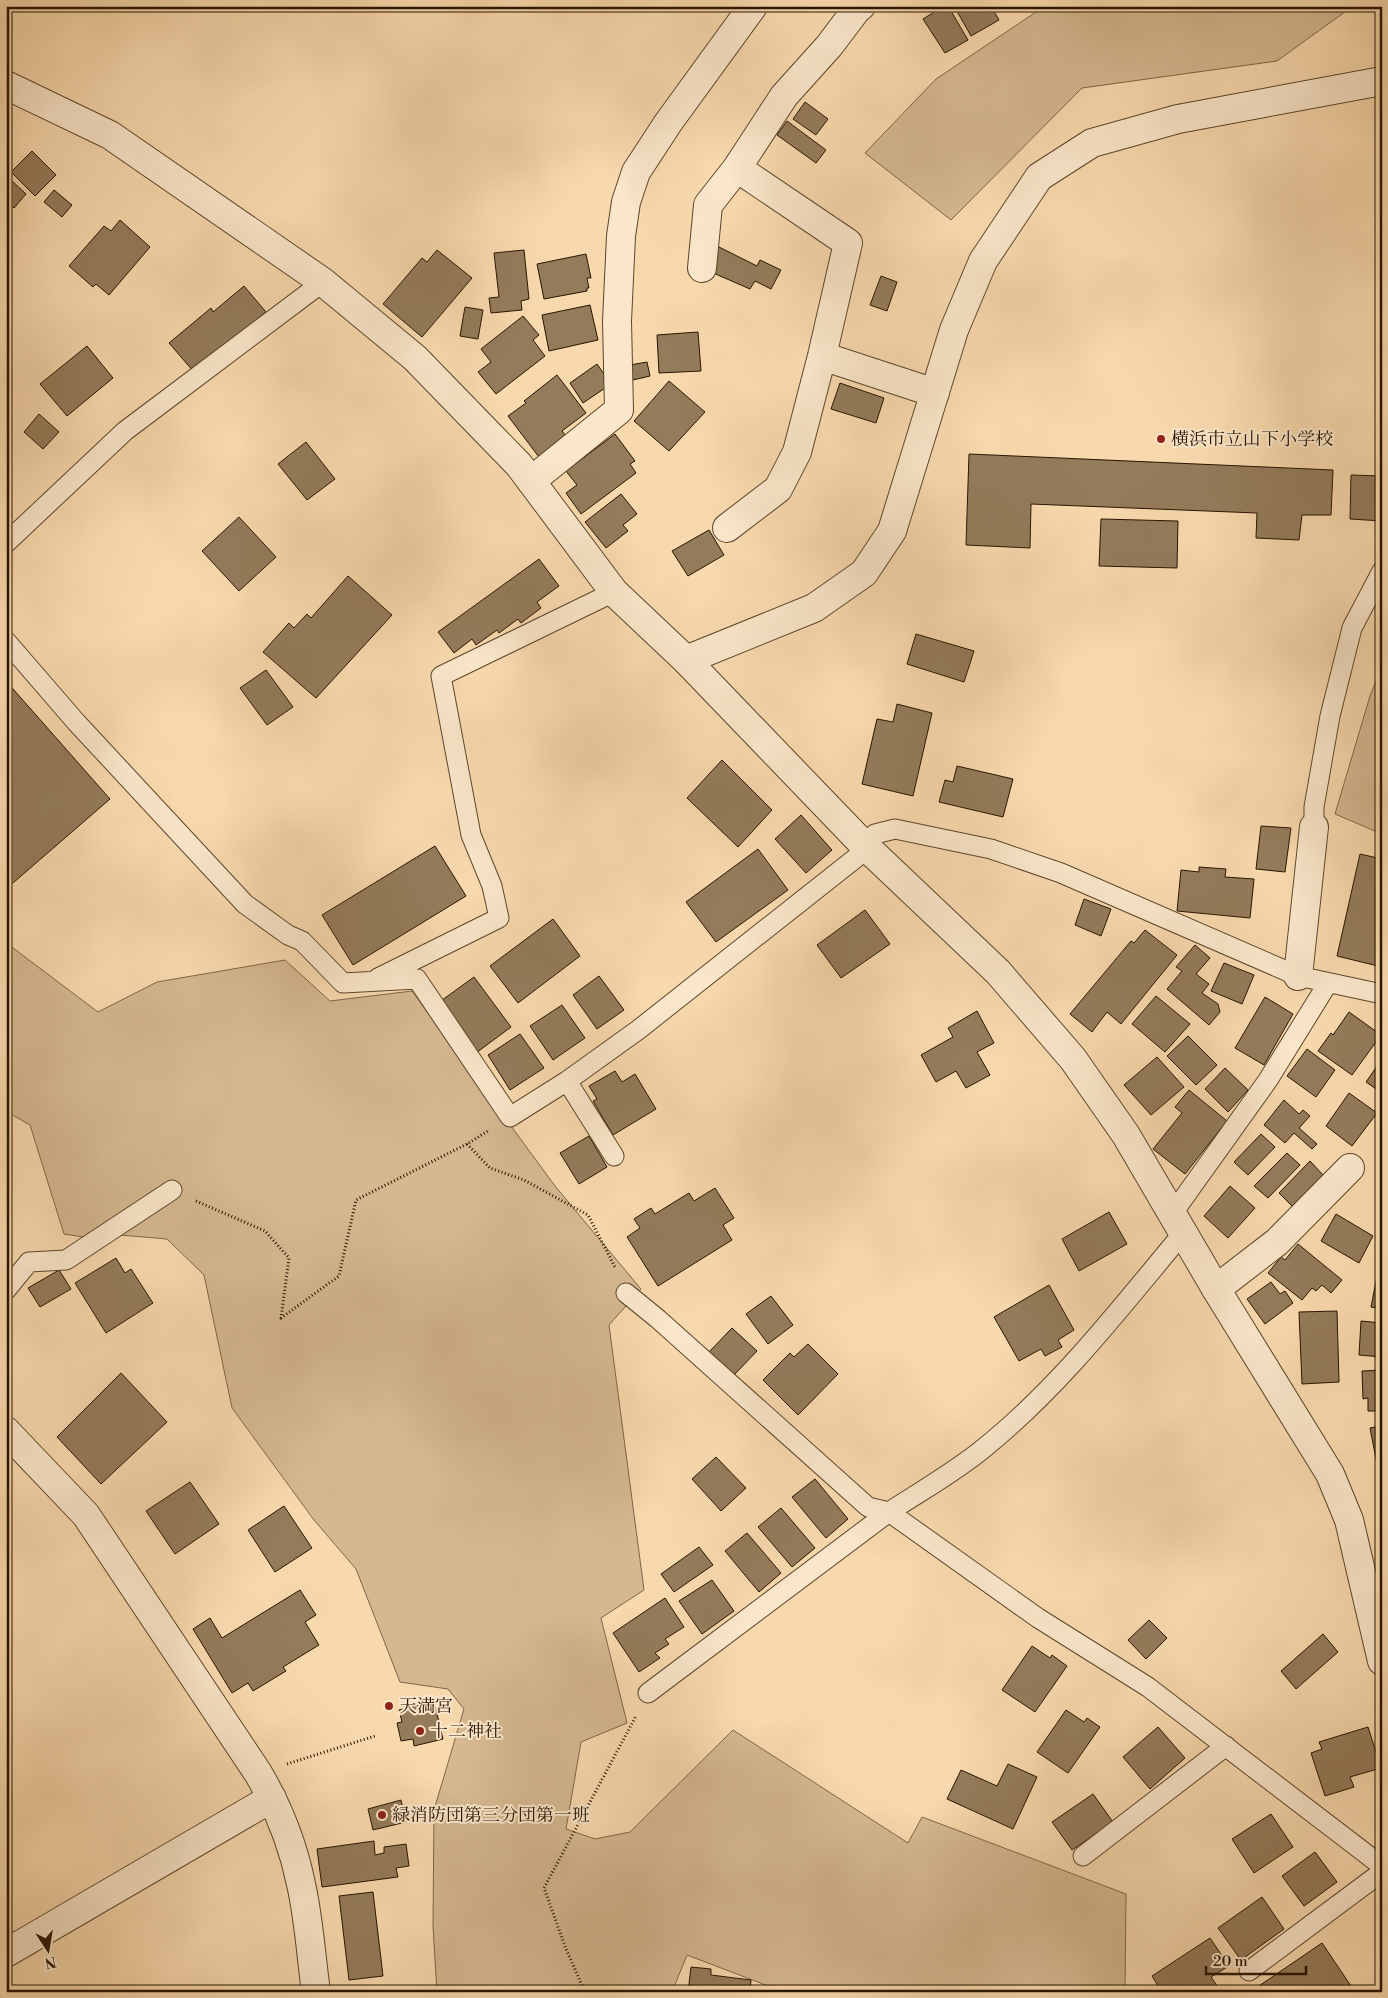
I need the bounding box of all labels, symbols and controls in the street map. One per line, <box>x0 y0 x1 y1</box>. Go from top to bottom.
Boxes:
place label: 横浜市立山下小学校 <box>1171 428 1333 451</box>
marker: 横浜市立山下小学校 <box>1155 433 1167 445</box>
place label: 天満宮 <box>399 1695 453 1718</box>
marker: 天満宮 <box>383 1700 395 1712</box>
place label: 十二神社 <box>430 1720 502 1743</box>
marker: 十二神社 <box>414 1725 426 1737</box>
place label: 緑消防団第三分団第一班 <box>392 1804 590 1827</box>
marker: 緑消防団第三分団第一班 <box>376 1809 388 1821</box>
north arrow <box>22 1926 72 1976</box>
scale bar <box>1206 1943 1306 1975</box>
text: N <box>43 1952 58 1972</box>
text: 20 m <box>1213 1952 1248 1971</box>

